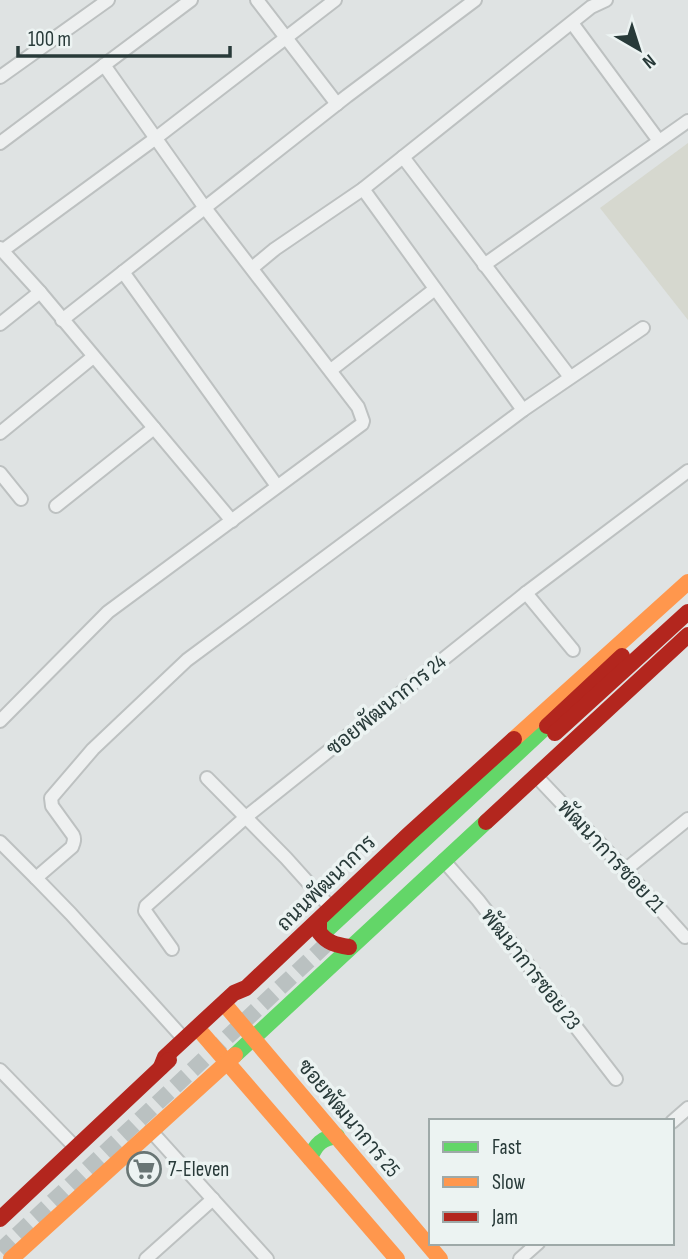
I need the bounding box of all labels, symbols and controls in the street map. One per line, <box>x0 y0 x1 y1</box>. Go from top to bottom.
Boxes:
scale bar <box>18 14 229 58</box>
north arrow <box>604 14 674 84</box>
text: 100 m <box>28 27 71 52</box>
text: N <box>638 49 660 73</box>
street label: ซอยพัฒนาการ 24 <box>322 649 451 761</box>
street label: พัฒนาการซอย 21 <box>552 795 670 918</box>
street label: ถนนพัฒนาการ <box>272 830 381 937</box>
street label: พัฒนาการซอย 23 <box>476 904 586 1035</box>
street label: ซอยพัฒนาการ 25 <box>292 1054 405 1182</box>
legend <box>429 1119 674 1245</box>
text: Fast <box>492 1135 522 1160</box>
supermarket icon: 7-Eleven <box>125 1150 163 1188</box>
place label: 7-Eleven <box>168 1157 229 1182</box>
text: Slow <box>492 1170 526 1195</box>
text: Jam <box>491 1205 518 1230</box>

